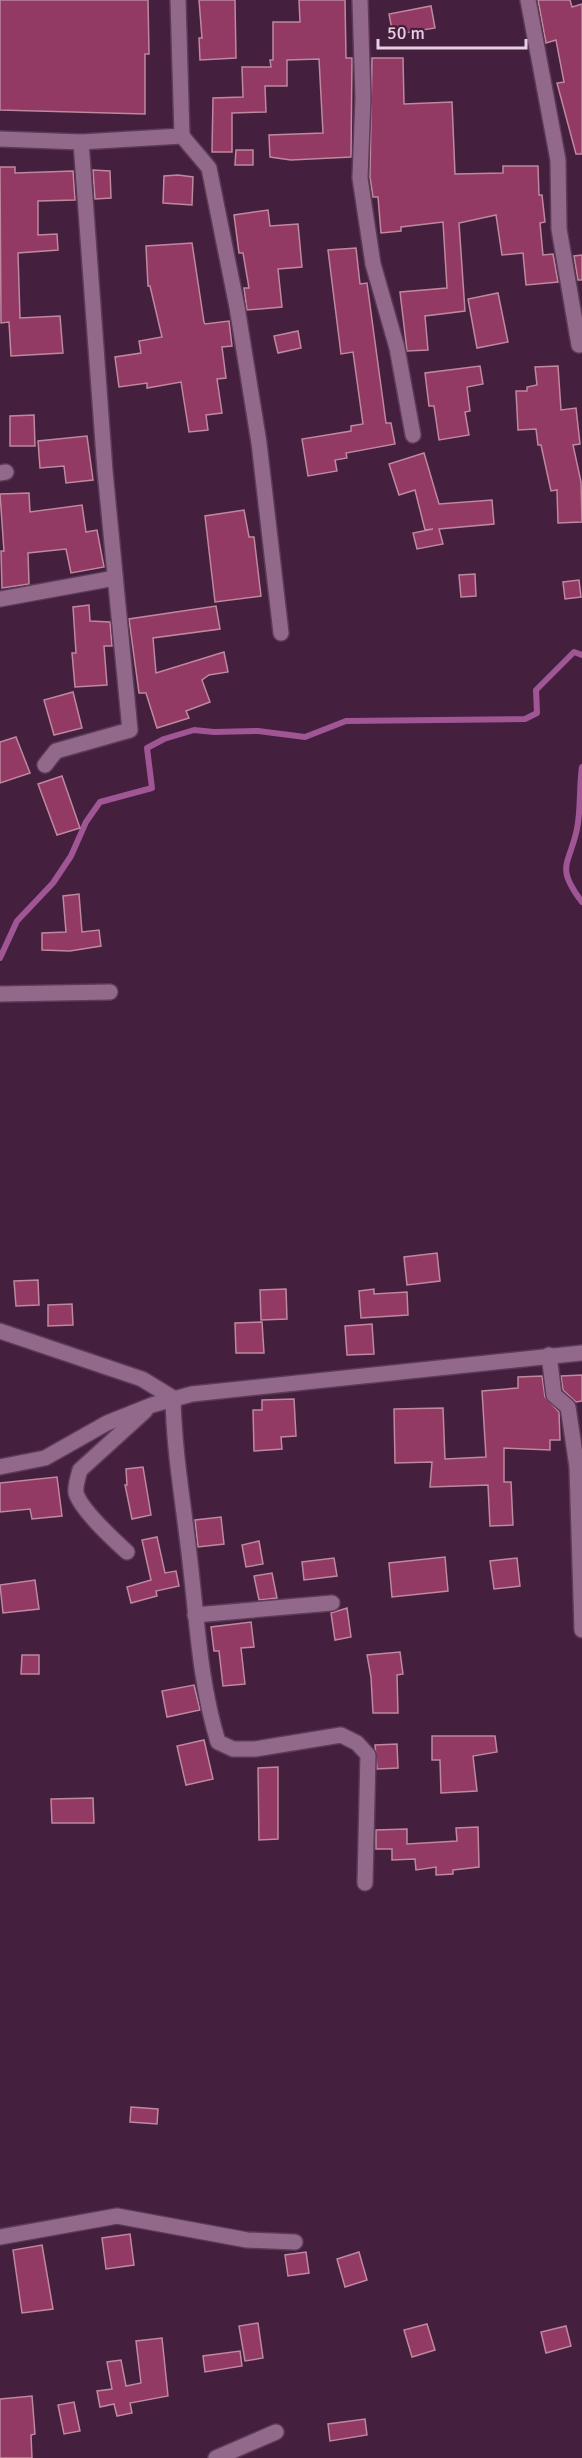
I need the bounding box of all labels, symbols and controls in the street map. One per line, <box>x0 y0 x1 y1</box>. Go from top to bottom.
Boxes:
scale bar <box>378 12 526 50</box>
text: 50 m <box>387 22 425 44</box>

